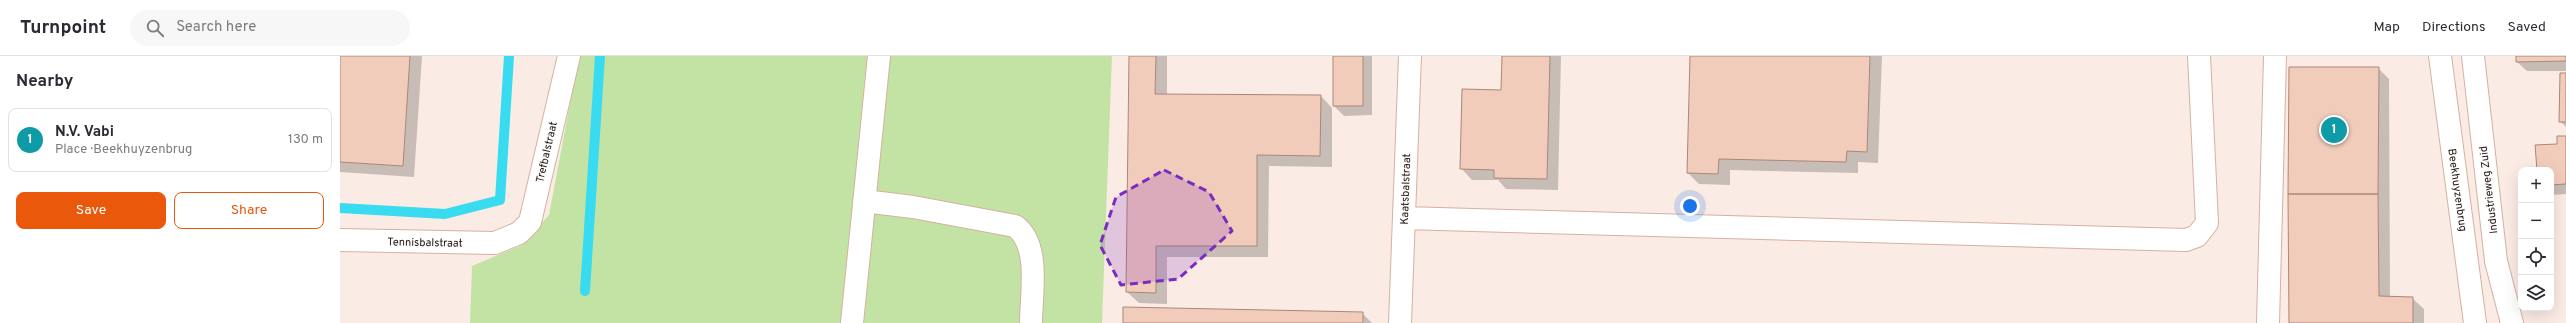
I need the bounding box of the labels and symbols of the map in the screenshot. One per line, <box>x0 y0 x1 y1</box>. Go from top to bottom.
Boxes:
pin: 1 <box>2321 115 2347 145</box>
street label: Trefbalstraat <box>533 120 561 184</box>
street label: Industrieweg Zuid <box>2477 145 2501 235</box>
street label: Beekhuyzenbrug <box>2444 148 2470 233</box>
street label: Kaatsbalstraat <box>1398 153 1414 225</box>
your location <box>1680 196 1700 216</box>
street label: Tennisbalstraat <box>387 235 463 251</box>

